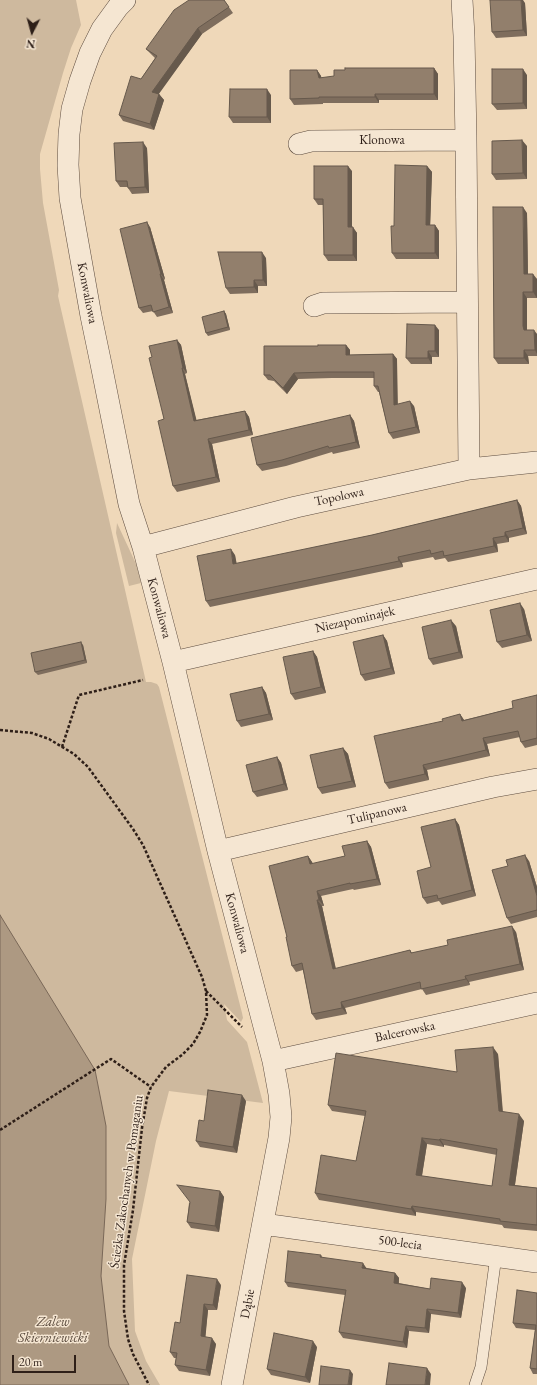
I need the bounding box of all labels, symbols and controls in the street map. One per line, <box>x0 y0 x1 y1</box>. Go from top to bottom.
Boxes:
north arrow <box>12 12 52 52</box>
text: N <box>26 37 36 51</box>
street label: Klonowa <box>359 132 405 148</box>
street label: Konwaliowa <box>73 261 101 325</box>
street label: Topolowa <box>313 484 365 510</box>
street label: Konwaliowa <box>143 576 175 640</box>
street label: Niezapominajek <box>314 603 396 637</box>
street label: Tulipanowa <box>346 800 408 828</box>
street label: Konwaliowa <box>221 891 253 955</box>
street label: Balcerowska <box>374 1018 436 1046</box>
street label: Ścieżka Zakochanych w Pomaganiu <box>107 1094 147 1270</box>
street label: 500-lecia <box>377 1232 423 1254</box>
street label: Dąbie <box>237 1288 259 1320</box>
water label: Zalew Skierniewicki <box>18 1314 88 1346</box>
scale bar <box>14 1347 78 1373</box>
text: 20 m <box>19 1354 42 1370</box>

